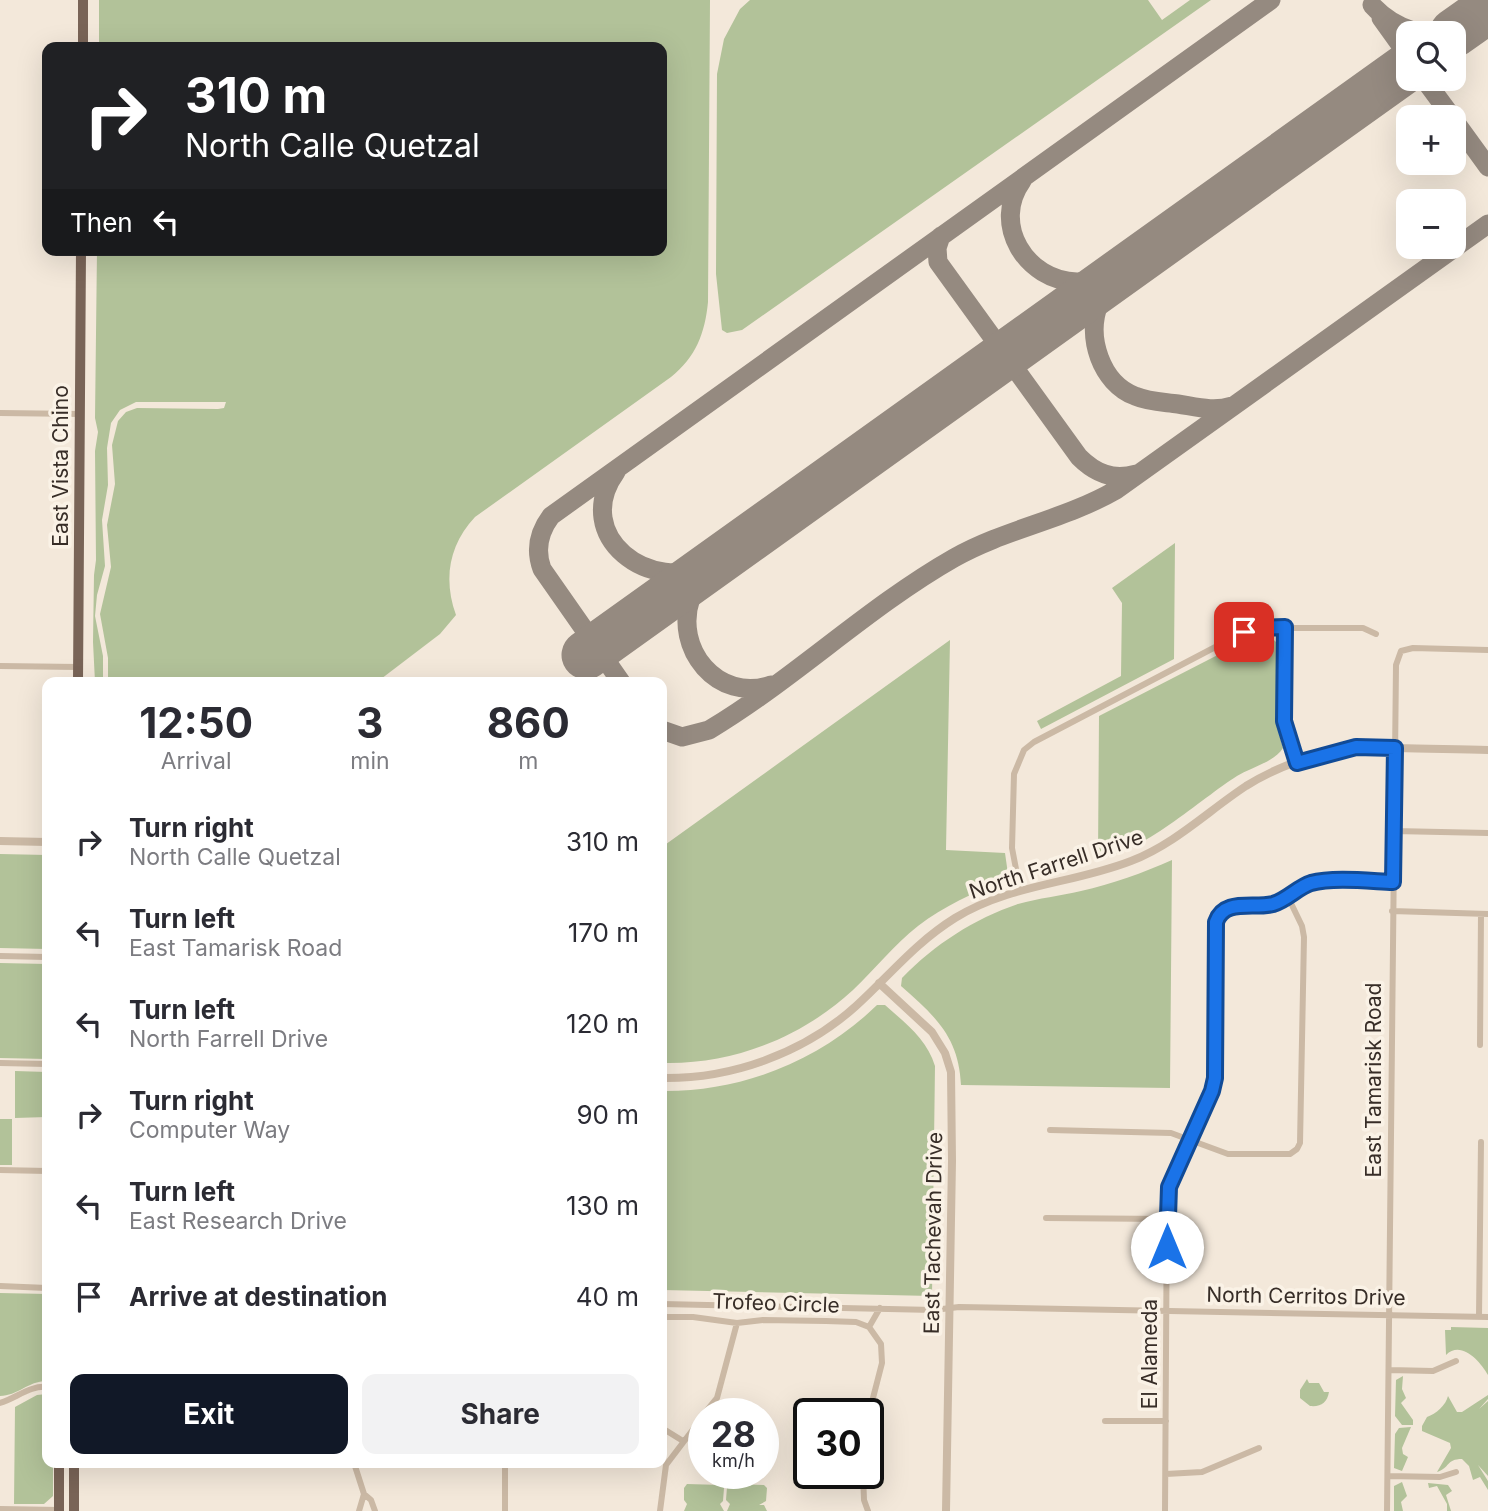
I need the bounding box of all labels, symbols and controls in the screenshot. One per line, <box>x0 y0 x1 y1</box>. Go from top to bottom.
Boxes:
map controls <box>1396 21 1466 259</box>
button: search <box>1396 21 1466 91</box>
text: 310 m <box>185 66 327 125</box>
icon: right <box>70 70 161 161</box>
button: + <box>1396 105 1466 175</box>
text: North Calle Quetzal <box>185 126 480 165</box>
button: − <box>1396 189 1466 259</box>
icon: left <box>147 203 185 241</box>
text: Then <box>70 207 133 238</box>
street label: East Vista Chino <box>48 385 73 547</box>
pin <box>1214 602 1274 662</box>
icon: arrive <box>1225 613 1263 651</box>
text: 12:50 <box>139 697 253 748</box>
text: 3 <box>356 697 383 748</box>
text: 860 <box>487 697 570 748</box>
text: Arrival <box>161 747 232 775</box>
text: min <box>350 747 390 775</box>
text: m <box>518 747 538 775</box>
text: Turn right <box>129 812 254 843</box>
icon: right <box>70 823 108 861</box>
street label: North Farrell Drive <box>966 824 1146 904</box>
text: 310 m <box>566 826 639 857</box>
text: North Calle Quetzal <box>129 843 341 871</box>
text: Turn left <box>129 903 235 934</box>
icon: left <box>70 914 108 952</box>
text: 170 m <box>568 917 639 948</box>
text: East Tamarisk Road <box>129 934 342 962</box>
street label: East Tamarisk Road <box>1361 983 1386 1177</box>
text: Turn left <box>129 994 235 1025</box>
icon: left <box>70 1005 108 1043</box>
text: 120 m <box>566 1008 639 1039</box>
text: North Farrell Drive <box>129 1025 328 1053</box>
text: Turn right <box>129 1085 254 1116</box>
icon: right <box>70 1096 108 1134</box>
text: 90 m <box>576 1099 639 1130</box>
text: Computer Way <box>129 1116 290 1144</box>
street label: East Tachevah Drive <box>919 1132 947 1334</box>
text: Turn left <box>129 1176 235 1207</box>
icon: left <box>70 1187 108 1225</box>
text: 130 m <box>566 1190 639 1221</box>
text: East Research Drive <box>129 1207 347 1235</box>
position arrow <box>1130 1210 1204 1284</box>
icon: arrive <box>70 1278 108 1316</box>
text: Arrive at destination <box>129 1281 388 1312</box>
text: 40 m <box>576 1281 639 1312</box>
street label: North Cerritos Drive <box>1206 1282 1406 1310</box>
street label: Trofeo Circle <box>712 1288 840 1318</box>
street label: El Alameda <box>1137 1299 1162 1409</box>
button: Exit <box>70 1374 348 1454</box>
button: Share <box>362 1374 639 1454</box>
speed limit sign: 30 <box>793 1398 884 1489</box>
text: 28 <box>711 1413 756 1455</box>
text: km/h <box>712 1450 755 1471</box>

